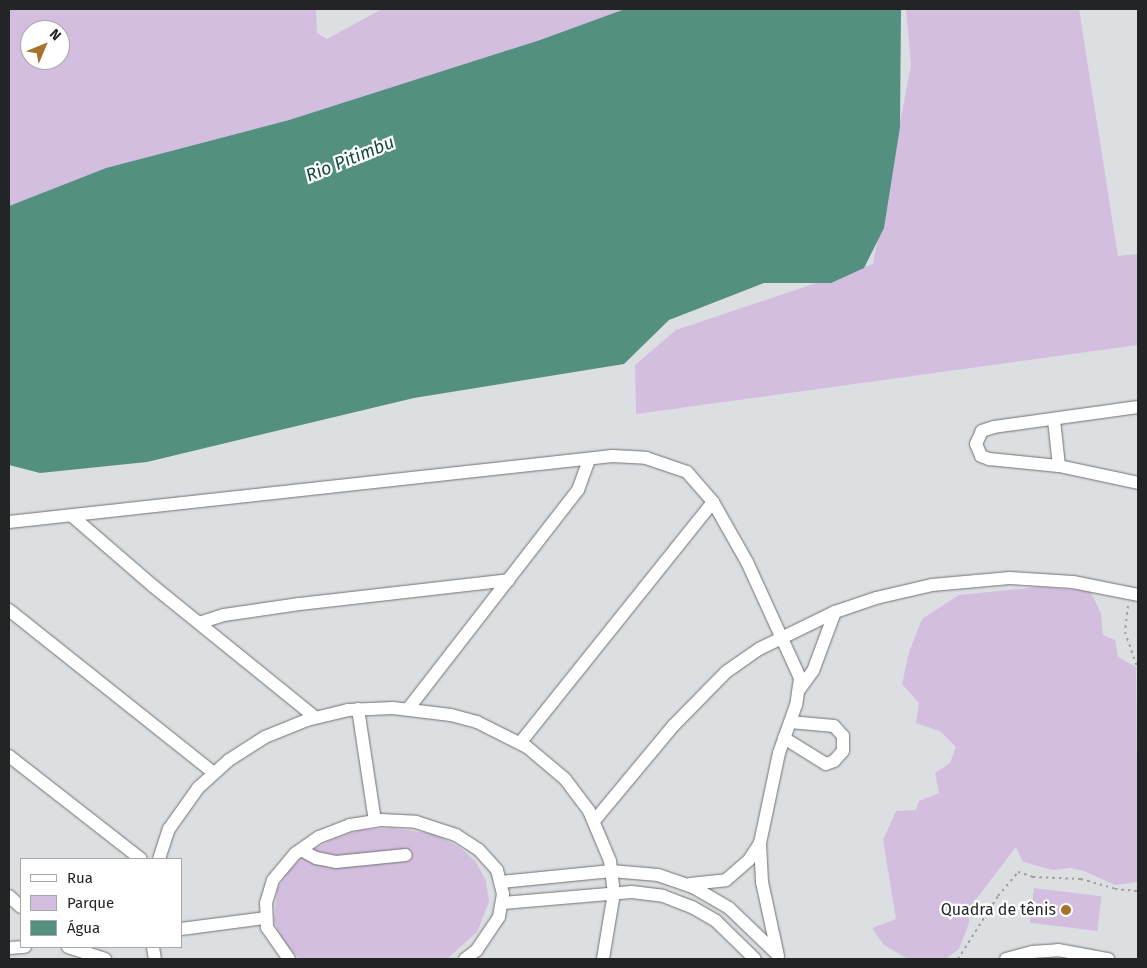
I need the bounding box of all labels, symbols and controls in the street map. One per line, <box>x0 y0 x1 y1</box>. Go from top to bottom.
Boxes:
north arrow <box>20 20 70 70</box>
text: N <box>46 25 65 44</box>
water label: Rio Pitimbu <box>303 131 397 187</box>
legend <box>20 858 182 948</box>
text: Rua <box>67 869 93 887</box>
text: Parque <box>67 894 114 912</box>
place label: Quadra de tênis <box>941 900 1056 920</box>
marker: Quadra de tênis <box>1060 904 1072 916</box>
text: Água <box>67 919 100 937</box>

